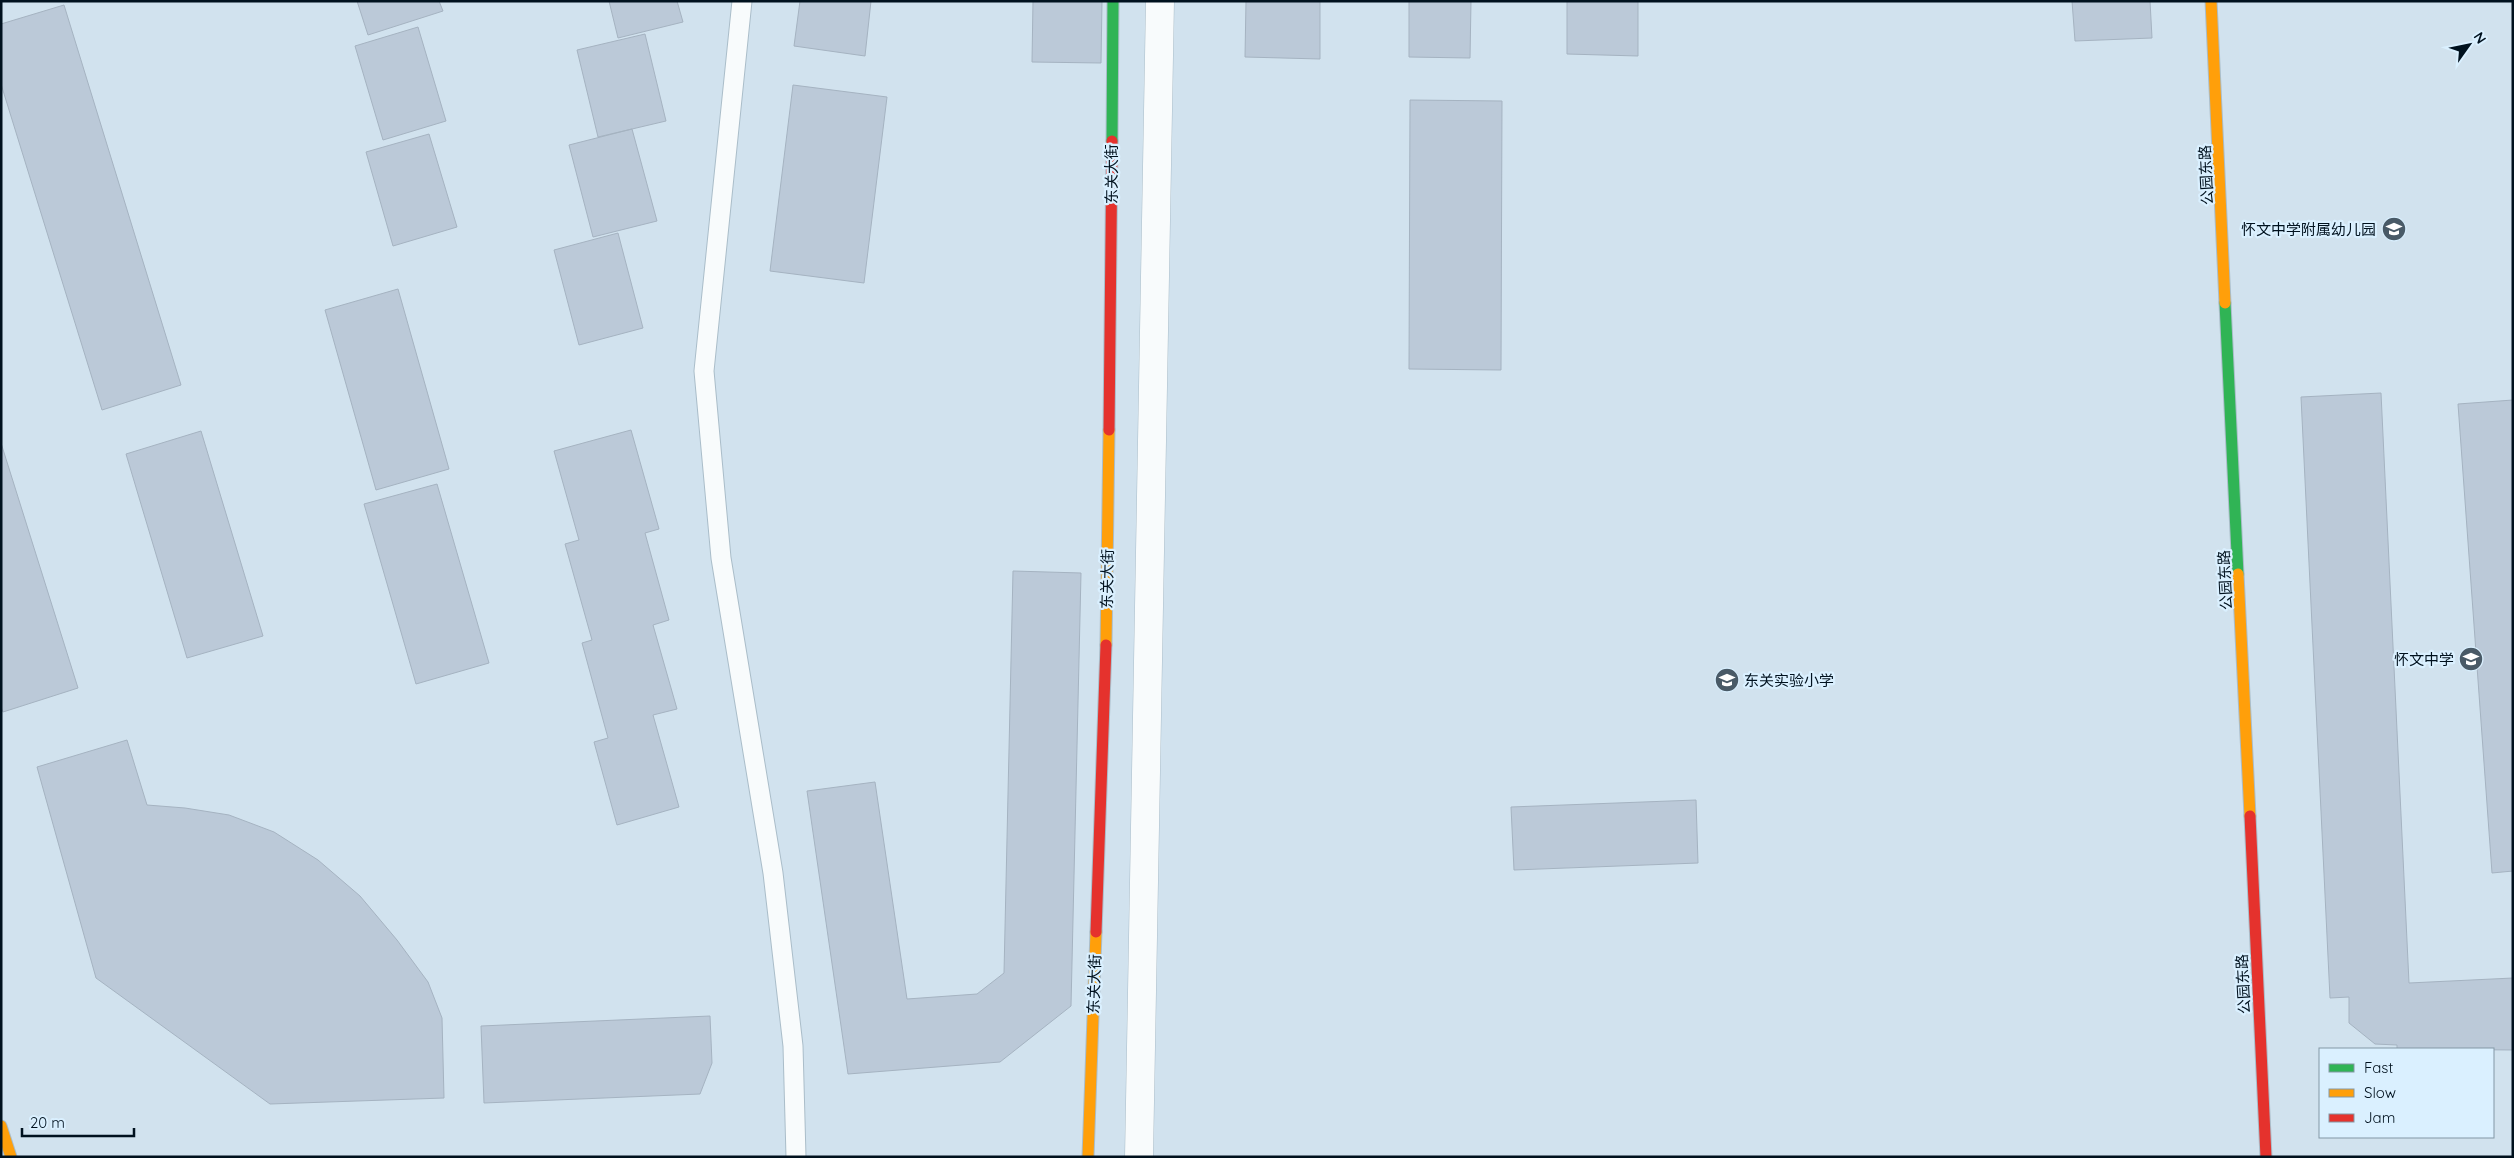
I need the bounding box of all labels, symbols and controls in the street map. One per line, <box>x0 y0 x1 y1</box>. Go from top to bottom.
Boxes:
north arrow <box>2444 20 2494 70</box>
text: N <box>2470 29 2490 47</box>
street label: 东关大街 <box>1102 144 1121 204</box>
street label: 公园东路 <box>2195 145 2217 205</box>
school or university icon: 怀文中学附属幼儿园 <box>2381 216 2407 242</box>
place label: 怀文中学附属幼儿园 <box>2241 220 2376 239</box>
street label: 东关大街 <box>1097 549 1117 609</box>
street label: 公园东路 <box>2214 550 2236 610</box>
school or university icon: 怀文中学 <box>2458 646 2484 672</box>
place label: 怀文中学 <box>2394 650 2454 669</box>
school or university icon: 东关实验小学 <box>1714 667 1740 693</box>
place label: 东关实验小学 <box>1744 671 1834 690</box>
street label: 东关大街 <box>1083 954 1105 1014</box>
street label: 公园东路 <box>2232 954 2254 1014</box>
legend <box>2319 1048 2494 1138</box>
text: Fast <box>2364 1058 2393 1077</box>
text: Slow <box>2364 1083 2396 1102</box>
scale bar <box>22 1106 135 1138</box>
text: Jam <box>2364 1108 2395 1127</box>
text: 20 m <box>30 1113 65 1132</box>

